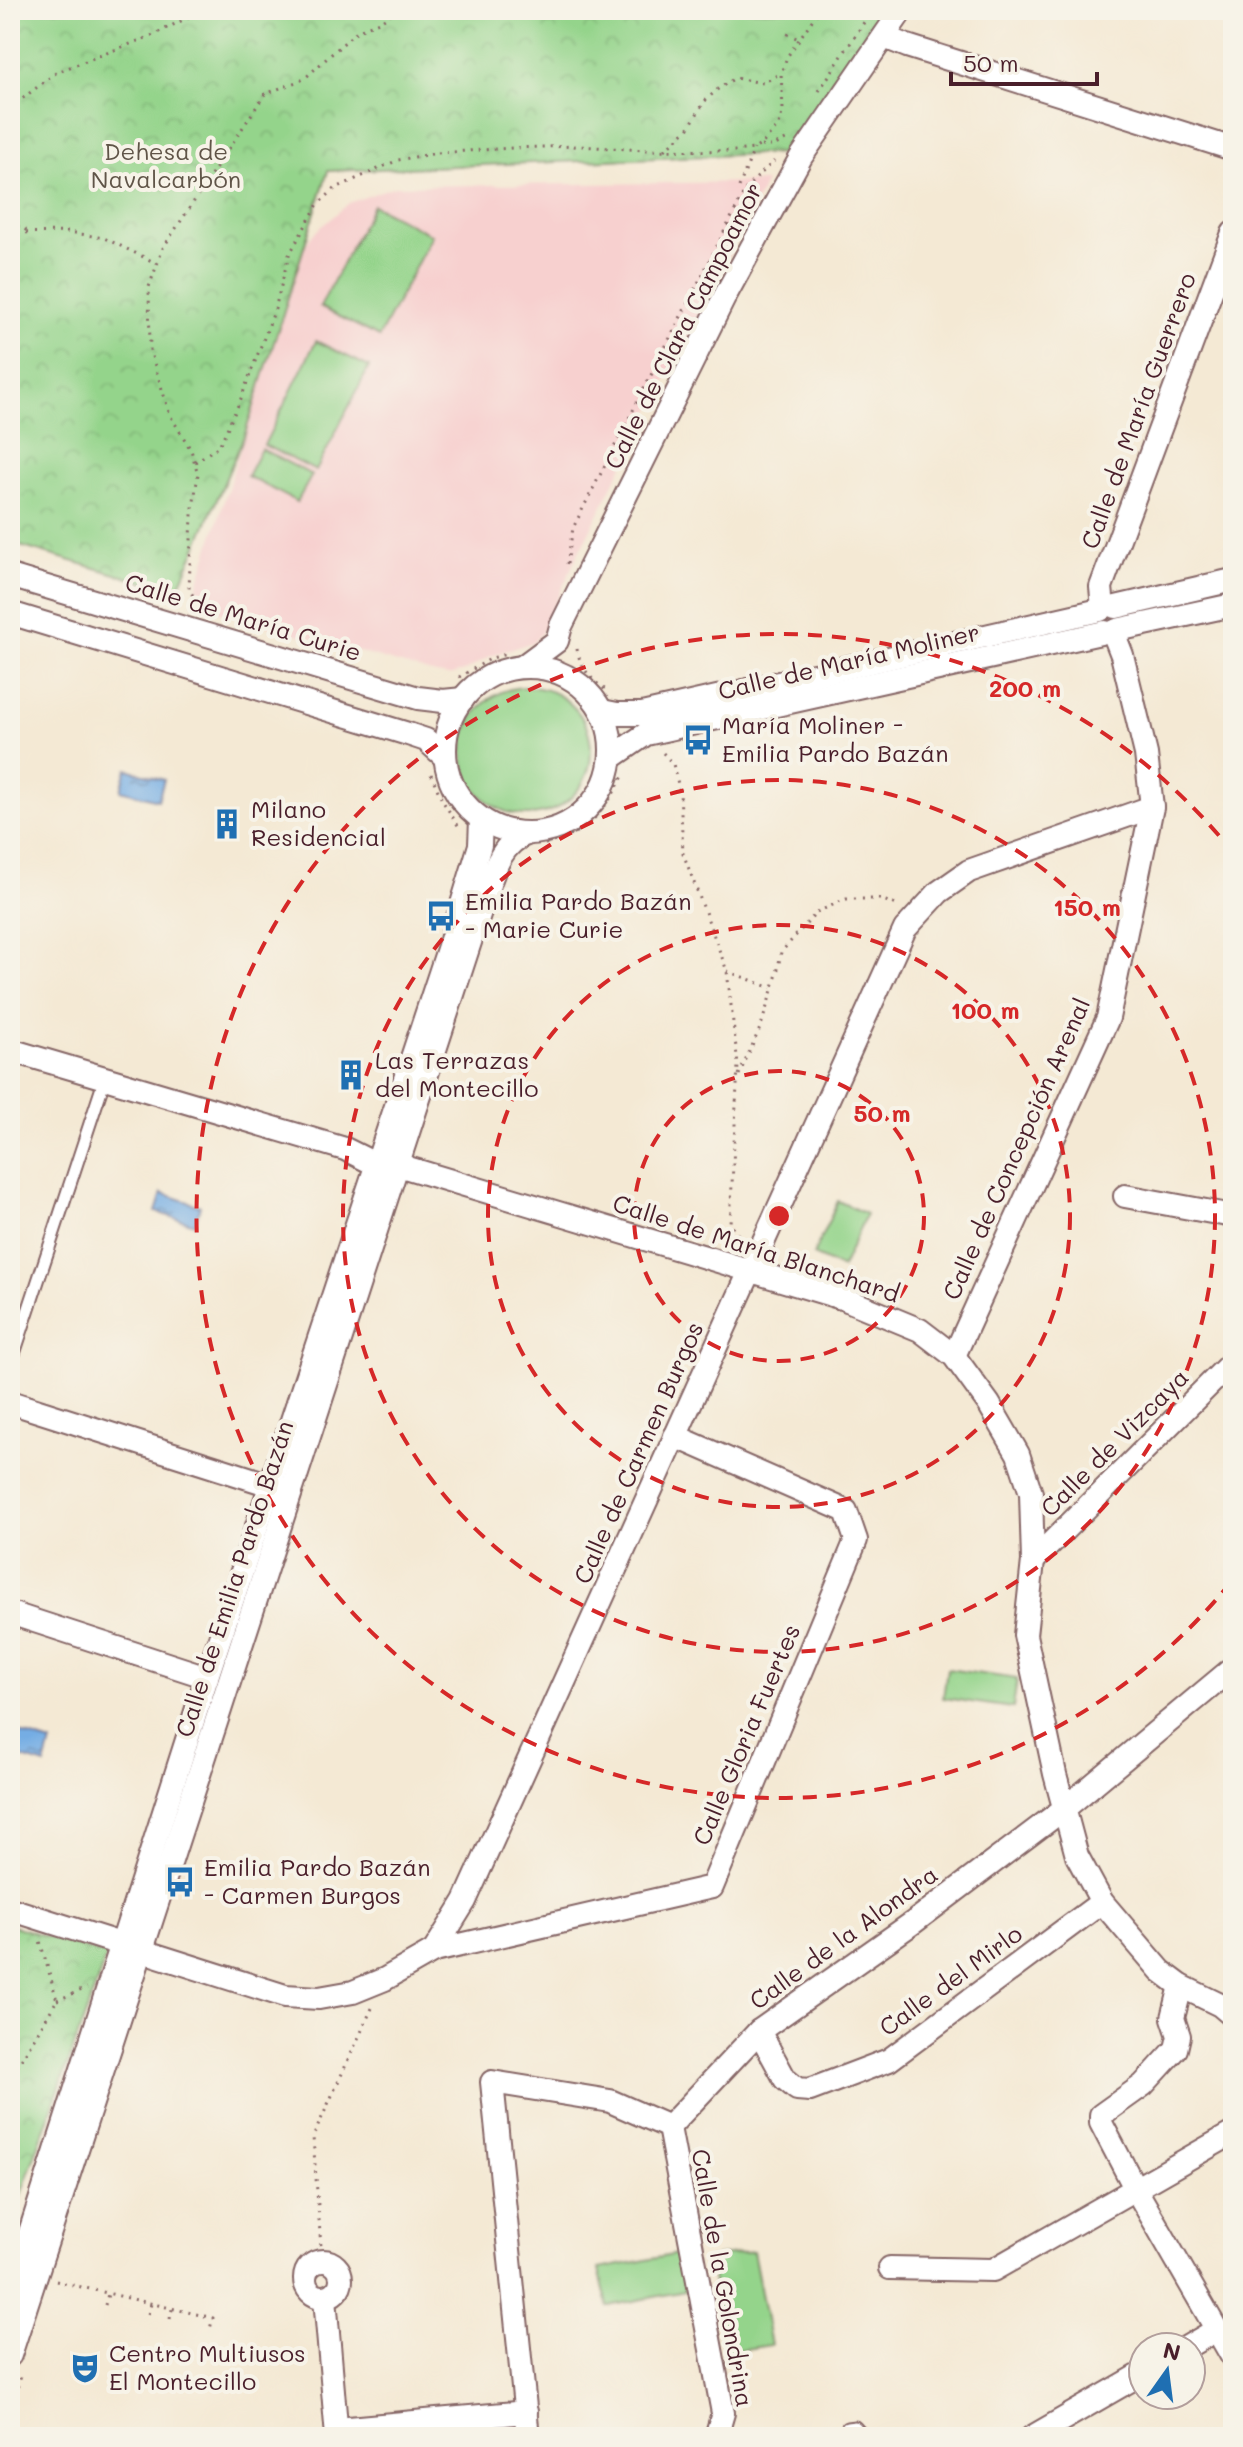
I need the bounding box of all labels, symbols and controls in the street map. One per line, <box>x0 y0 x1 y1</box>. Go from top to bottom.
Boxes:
scale bar <box>951 36 1097 86</box>
text: 50 m <box>963 47 1019 78</box>
park label: Dehesa de Navalcarbón <box>91 135 241 194</box>
street label: Calle de Clara Campoamor <box>597 177 769 474</box>
street label: Calle de María Guerrero <box>1073 268 1202 553</box>
street label: Calle de María Curie <box>122 566 365 667</box>
street label: Calle de María Moliner <box>715 615 983 706</box>
text: 200 m <box>989 672 1061 703</box>
place label: María Moliner - Emilia Pardo Bazán <box>722 709 948 768</box>
bus stop icon: María Moliner - Emilia Pardo Bazán <box>681 723 715 757</box>
place label: Milano Residencial <box>251 793 386 852</box>
building icon: Milano Residencial <box>210 807 244 841</box>
place label: Emilia Pardo Bazán - Marie Curie <box>465 885 691 944</box>
text: 150 m <box>1053 891 1121 922</box>
bus stop icon: Emilia Pardo Bazán - Marie Curie <box>424 899 458 933</box>
street label: Calle de Concepción Arenal <box>935 993 1096 1304</box>
text: 100 m <box>950 994 1020 1025</box>
place label: Las Terrazas del Montecillo <box>375 1044 539 1103</box>
building icon: Las Terrazas del Montecillo <box>334 1058 368 1092</box>
text: 50 m <box>853 1097 911 1128</box>
street label: Calle de María Blanchard <box>609 1187 904 1309</box>
centre of rings <box>765 1202 793 1230</box>
street label: Calle de Carmen Burgos <box>566 1317 709 1588</box>
street label: Calle de Vizcaya <box>1033 1361 1195 1523</box>
street label: Calle de Emilia Pardo Bazán <box>168 1416 299 1741</box>
street label: Calle Gloria Fuertes <box>685 1619 806 1850</box>
place label: Emilia Pardo Bazán - Carmen Burgos <box>204 1851 430 1910</box>
street label: Calle de la Alondra <box>743 1858 943 2016</box>
bus stop icon: Emilia Pardo Bazán - Carmen Burgos <box>163 1865 197 1899</box>
street label: Calle del Mirlo <box>873 1918 1028 2042</box>
street label: Calle de la Golondrina <box>686 2146 761 2409</box>
north arrow <box>1127 2331 1207 2411</box>
text: N <box>1160 2335 1184 2367</box>
place label: Centro Multiusos El Montecillo <box>109 2337 306 2396</box>
theatre icon: Centro Multiusos El Montecillo <box>68 2351 102 2385</box>

